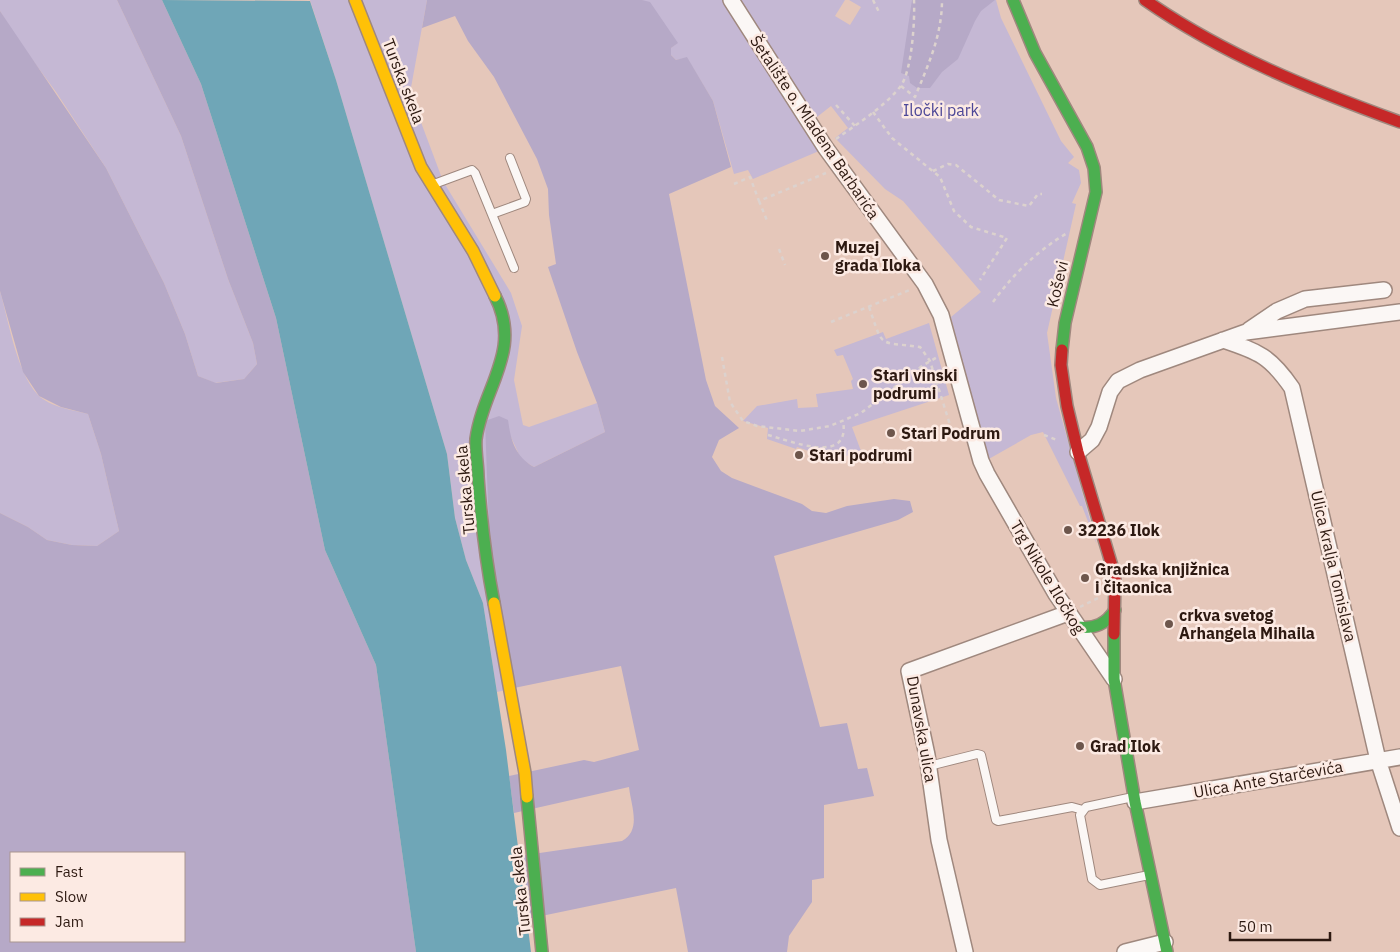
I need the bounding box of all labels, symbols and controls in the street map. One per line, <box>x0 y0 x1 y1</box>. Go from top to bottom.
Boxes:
street label: Šetalište o. Mladena Barbarića <box>746 31 885 223</box>
street label: Turska skela <box>379 36 430 127</box>
park label: Iločki park <box>903 100 980 120</box>
place label: Muzej grada Iloka <box>835 237 921 275</box>
marker: Muzej grada Iloka <box>819 250 831 262</box>
street label: Koševi <box>1042 259 1072 309</box>
place label: Stari vinski podrumi <box>873 365 958 403</box>
marker: Stari vinski podrumi <box>857 378 869 390</box>
place label: Stari Podrum <box>901 423 1000 443</box>
marker: Stari Podrum <box>885 427 897 439</box>
street label: Turska skela <box>451 444 479 535</box>
place label: Stari podrumi <box>809 445 912 465</box>
marker: Stari podrumi <box>793 449 805 461</box>
street label: Ulica kralja Tomislava <box>1307 488 1361 644</box>
street label: Trg Nikole Iločkog <box>1006 517 1090 638</box>
place label: 32236 Ilok <box>1078 520 1161 540</box>
marker: 32236 Ilok <box>1062 524 1074 536</box>
place label: Gradska knjižnica i čitaonica <box>1095 559 1229 597</box>
marker: Gradska knjižnica i čitaonica <box>1079 572 1091 584</box>
place label: crkva svetog Arhangela Mihaila <box>1179 605 1315 643</box>
marker: crkva svetog Arhangela Mihaila <box>1163 618 1175 630</box>
street label: Dunavska ulica <box>903 674 941 784</box>
place label: Grad Ilok <box>1090 736 1161 756</box>
marker: Grad Ilok <box>1074 740 1086 752</box>
street label: Ulica Ante Starčevića <box>1192 756 1345 802</box>
street label: Turska skela <box>505 845 535 937</box>
legend <box>10 852 185 942</box>
text: Fast <box>55 862 83 881</box>
text: Slow <box>55 887 88 906</box>
scale bar <box>1230 910 1330 942</box>
text: Jam <box>55 912 84 931</box>
text: 50 m <box>1238 917 1273 936</box>

